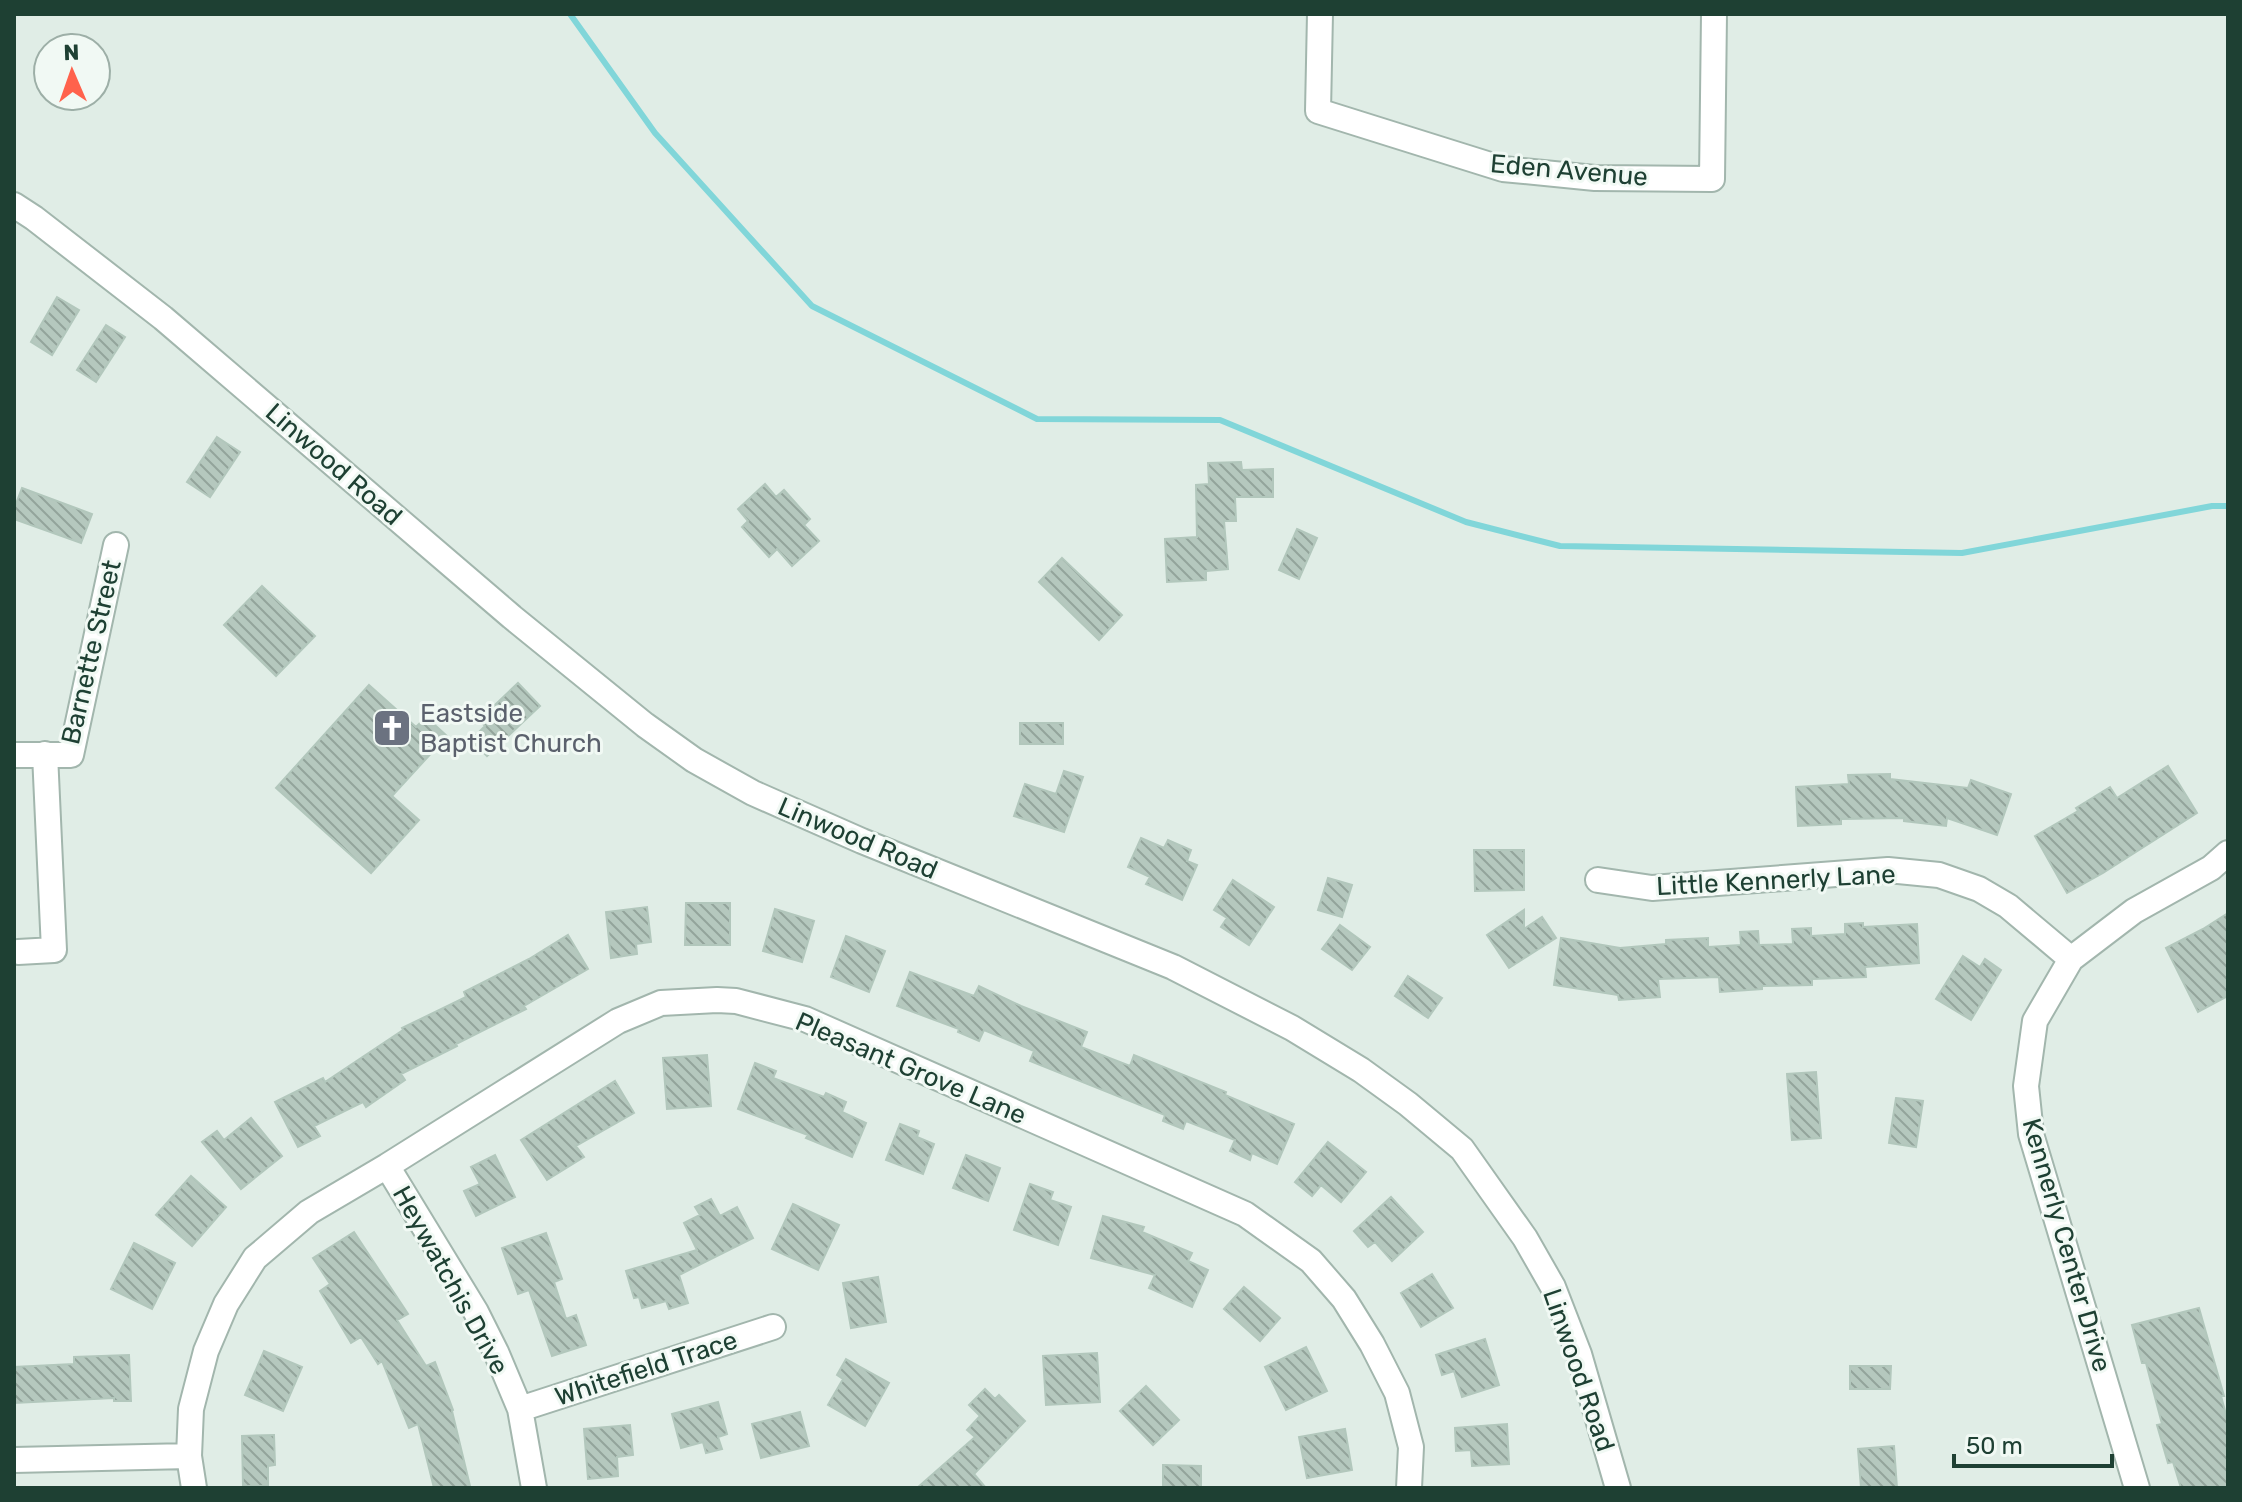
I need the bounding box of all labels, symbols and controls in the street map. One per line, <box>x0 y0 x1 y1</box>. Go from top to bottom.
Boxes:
north arrow <box>32 32 112 112</box>
text: N <box>63 39 80 66</box>
street label: Eden Avenue <box>1489 148 1649 193</box>
street label: Linwood Road <box>259 397 408 532</box>
street label: Barnette Street <box>55 557 128 747</box>
place label: Eastside Baptist Church <box>420 698 602 759</box>
church icon: Eastside Baptist Church <box>371 707 413 749</box>
street label: Linwood Road <box>773 791 942 886</box>
street label: Little Kennerly Lane <box>1656 859 1896 902</box>
street label: Pleasant Grove Lane <box>791 1006 1031 1131</box>
street label: Kennerly Center Drive <box>2015 1115 2118 1375</box>
street label: Heywatchis Drive <box>386 1181 515 1380</box>
street label: Linwood Road <box>1536 1285 1621 1456</box>
street label: Whitefield Trace <box>551 1324 741 1413</box>
scale bar <box>1954 1418 2112 1468</box>
text: 50 m <box>1966 1432 2023 1460</box>

